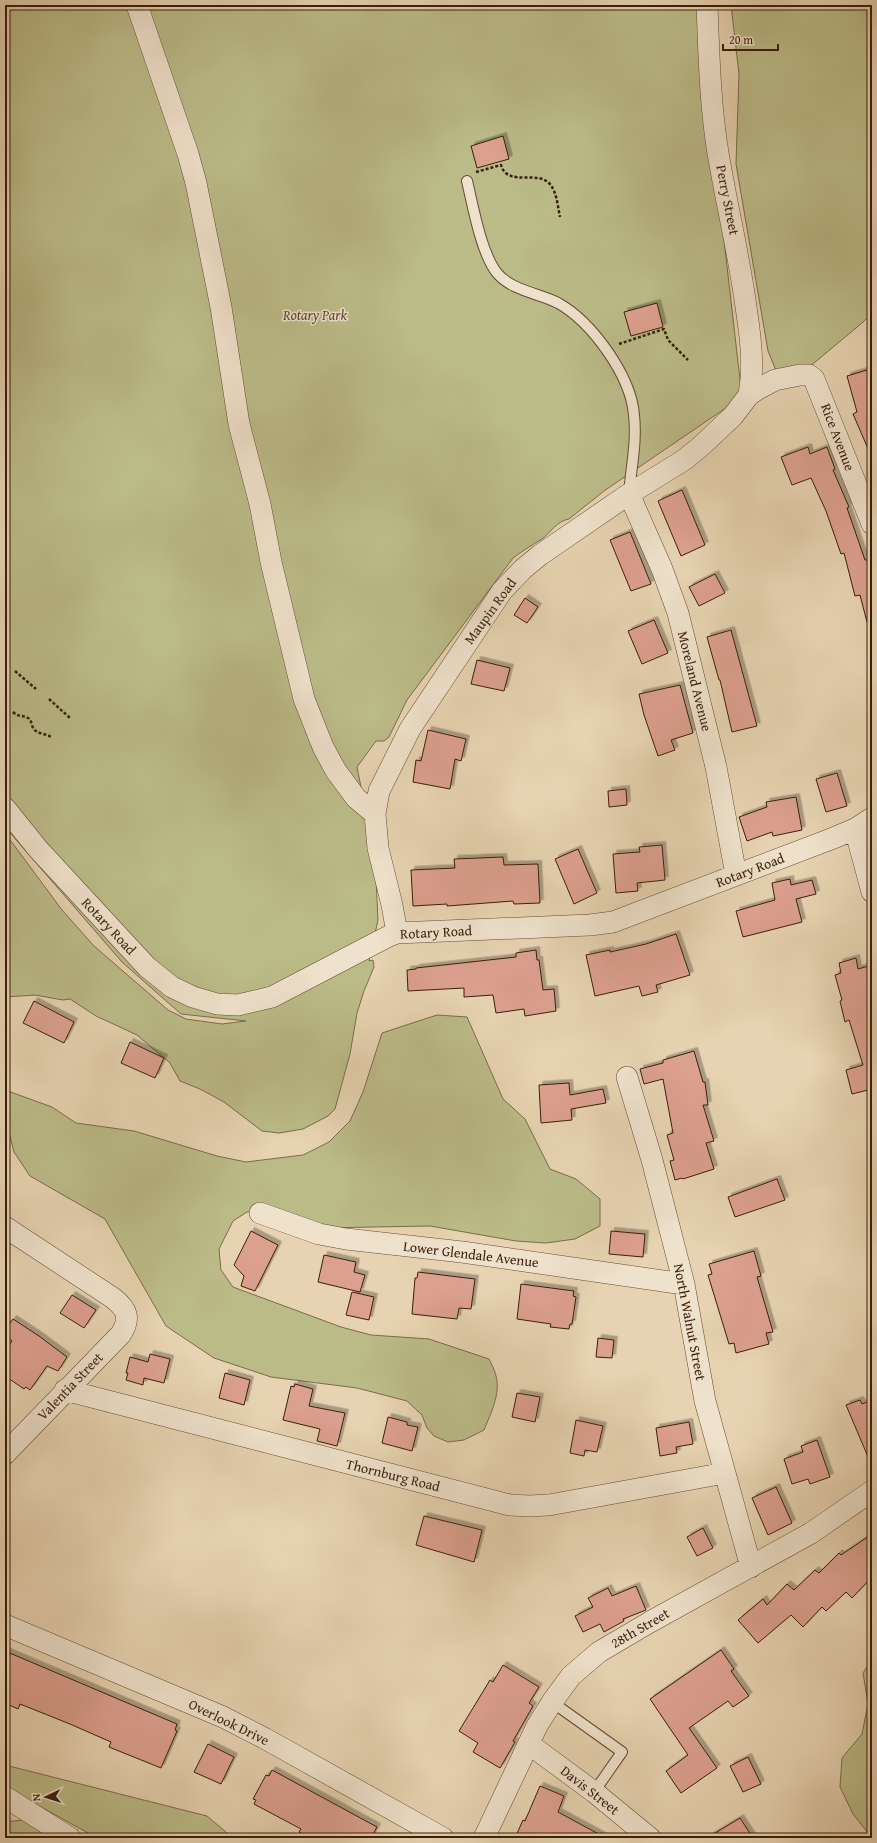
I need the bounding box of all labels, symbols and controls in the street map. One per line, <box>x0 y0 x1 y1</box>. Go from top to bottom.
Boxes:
scale bar <box>723 26 778 52</box>
text: 20 m <box>729 31 753 48</box>
street label: Perry Street <box>711 163 745 237</box>
park label: Rotary Park <box>282 305 347 325</box>
street label: Rice Avenue <box>816 400 860 474</box>
street label: Maupin Road <box>459 573 521 648</box>
street label: Moreland Avenue <box>673 629 717 734</box>
street label: Rotary Road <box>713 848 788 892</box>
street label: Rotary Road <box>77 893 141 959</box>
street label: Rotary Road <box>400 920 473 944</box>
street label: Lower Glendale Avenue <box>402 1236 540 1272</box>
street label: North Walnut Street <box>669 1262 711 1382</box>
street label: Valentia Street <box>32 1348 108 1424</box>
street label: Thornburg Road <box>344 1454 443 1496</box>
street label: 28th Street <box>607 1603 673 1653</box>
street label: Overlook Drive <box>185 1694 273 1750</box>
street label: Davis Street <box>556 1761 624 1819</box>
north arrow <box>26 1777 66 1817</box>
text: N <box>28 1793 44 1802</box>

